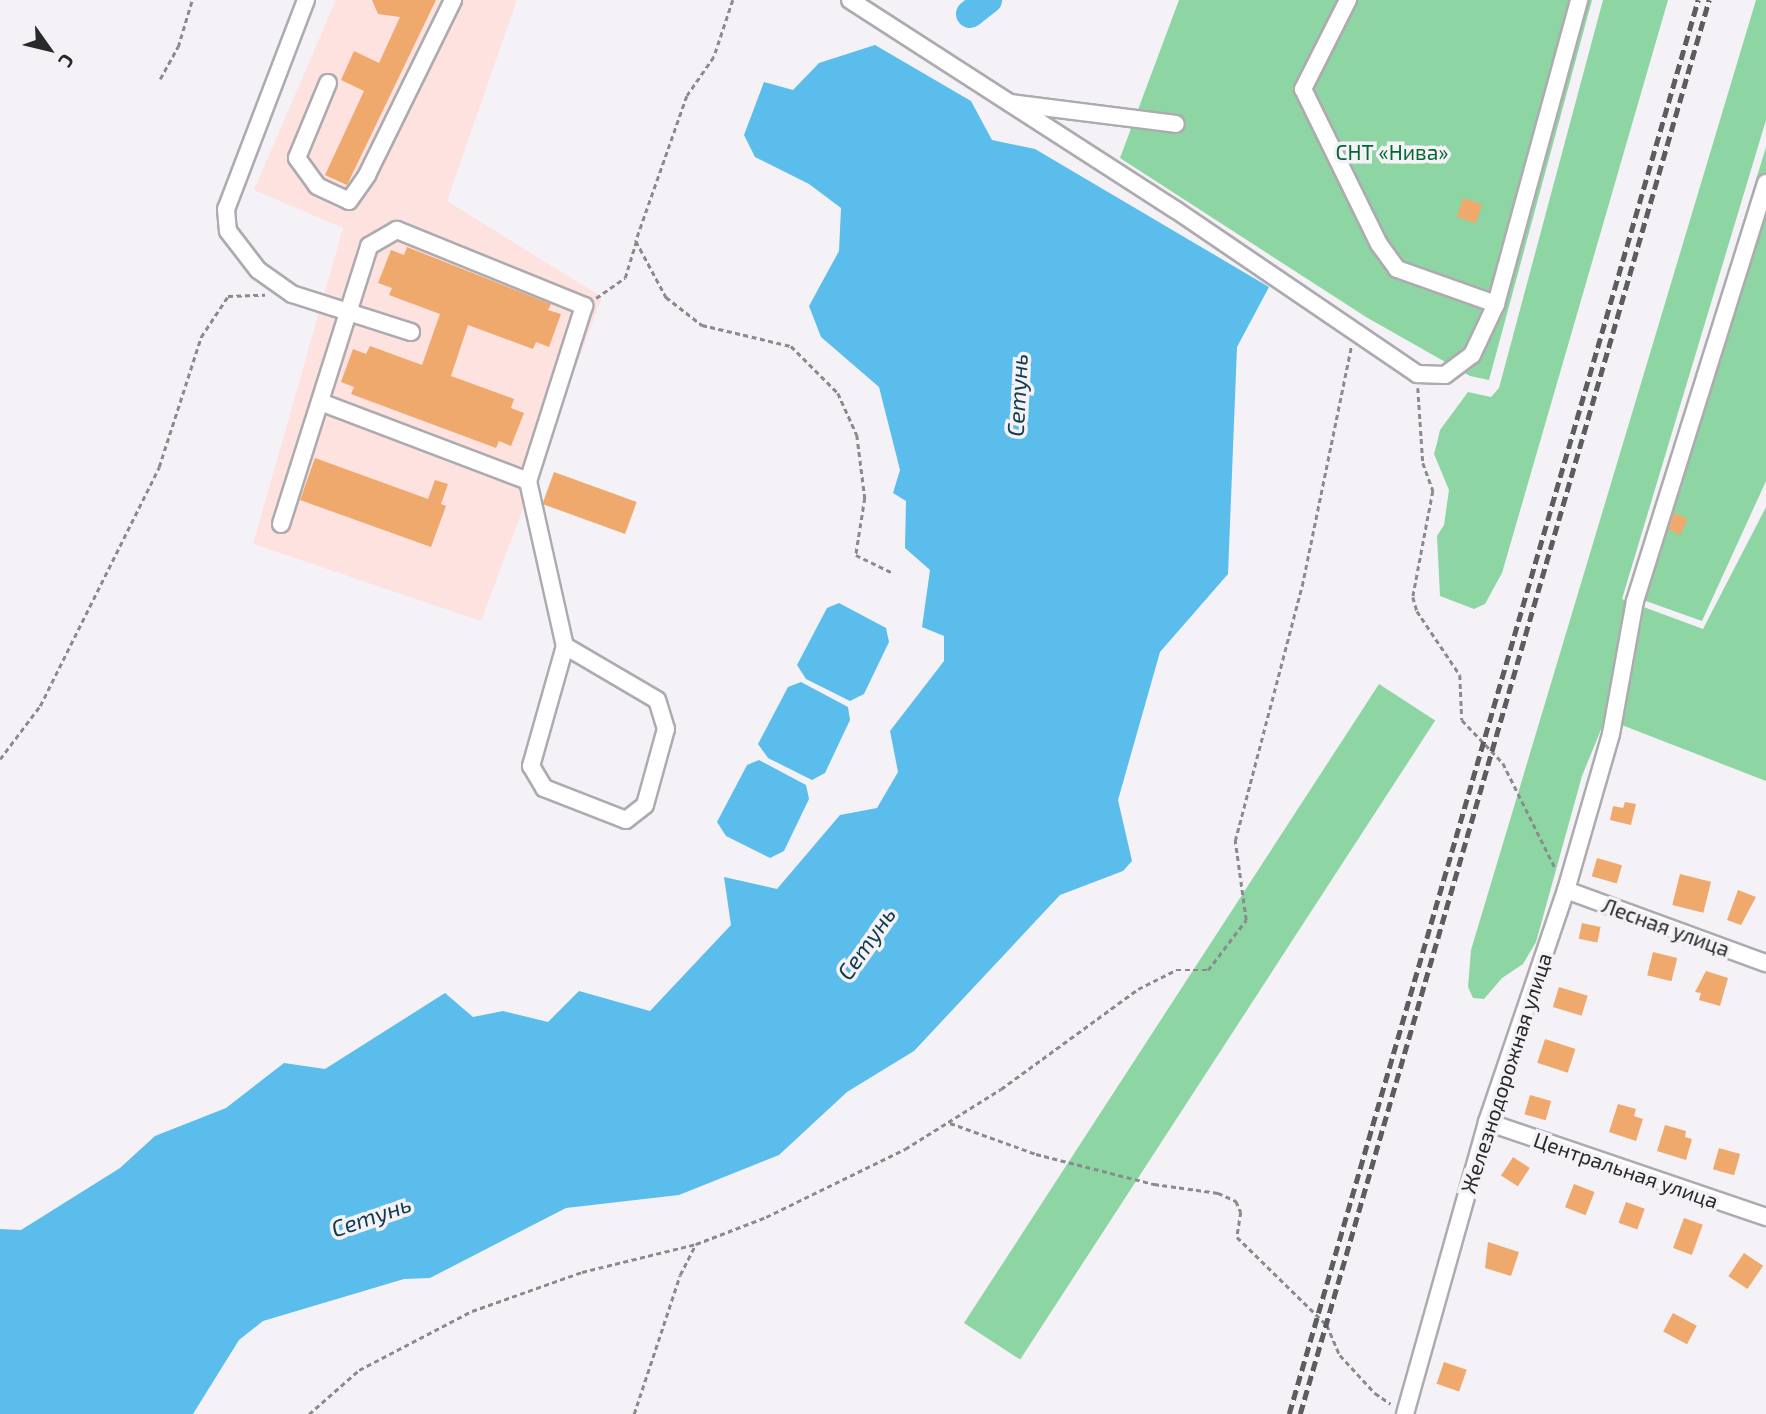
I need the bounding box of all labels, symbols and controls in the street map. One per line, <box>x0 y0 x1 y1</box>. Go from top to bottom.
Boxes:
north arrow <box>14 14 84 84</box>
text: С <box>54 50 79 72</box>
park label: СНТ «Нива» <box>1336 139 1448 165</box>
water label: Сетунь <box>1001 353 1033 437</box>
street label: Лесная улица <box>1599 892 1733 962</box>
water label: Сетунь <box>831 901 901 985</box>
street label: Железнодорожная улица <box>1455 950 1557 1196</box>
street label: Центральная улица <box>1530 1127 1722 1213</box>
water label: Сетунь <box>327 1189 415 1243</box>

